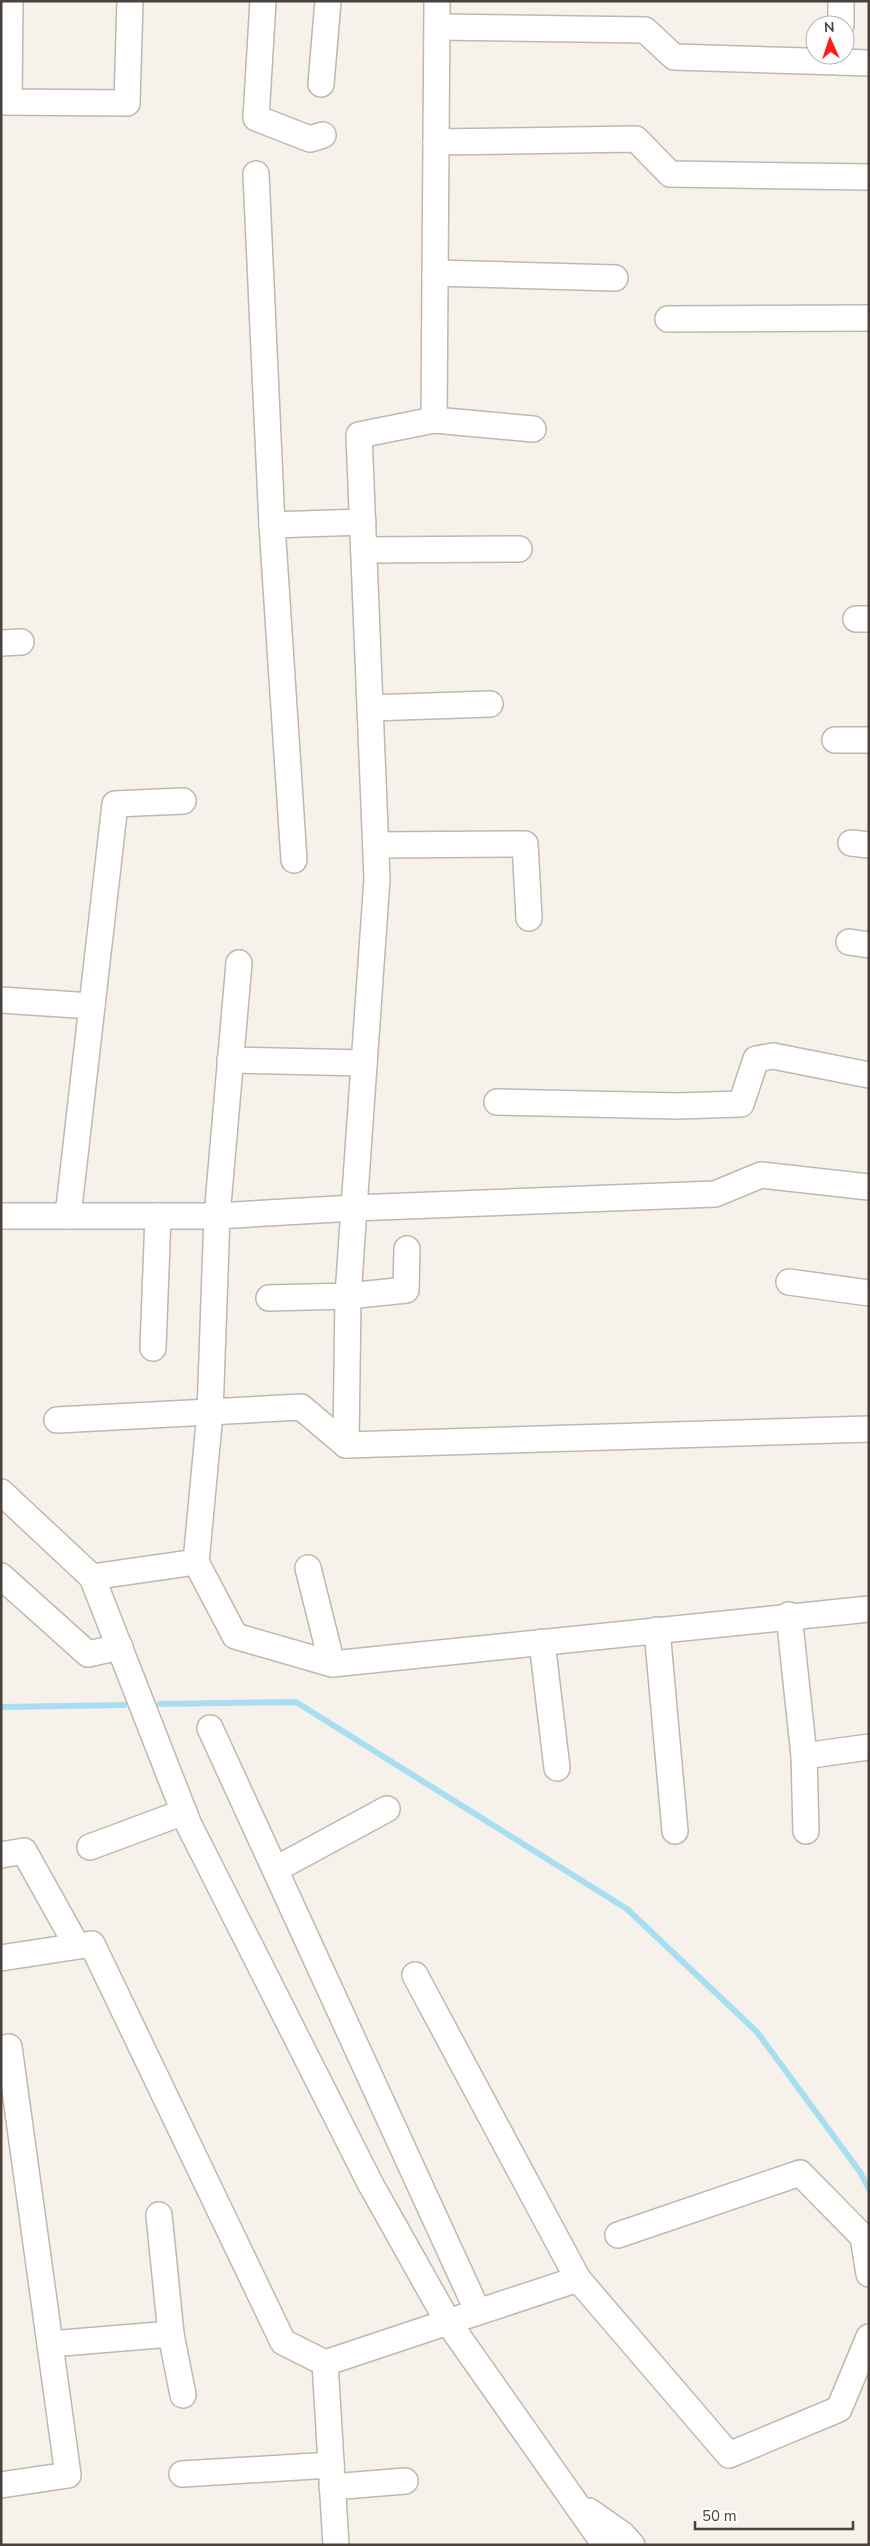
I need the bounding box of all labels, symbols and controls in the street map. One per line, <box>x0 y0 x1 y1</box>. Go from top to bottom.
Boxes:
north arrow <box>805 15 855 65</box>
text: N <box>824 18 835 37</box>
scale bar <box>695 2498 852 2530</box>
text: 50 m <box>702 2506 737 2526</box>

